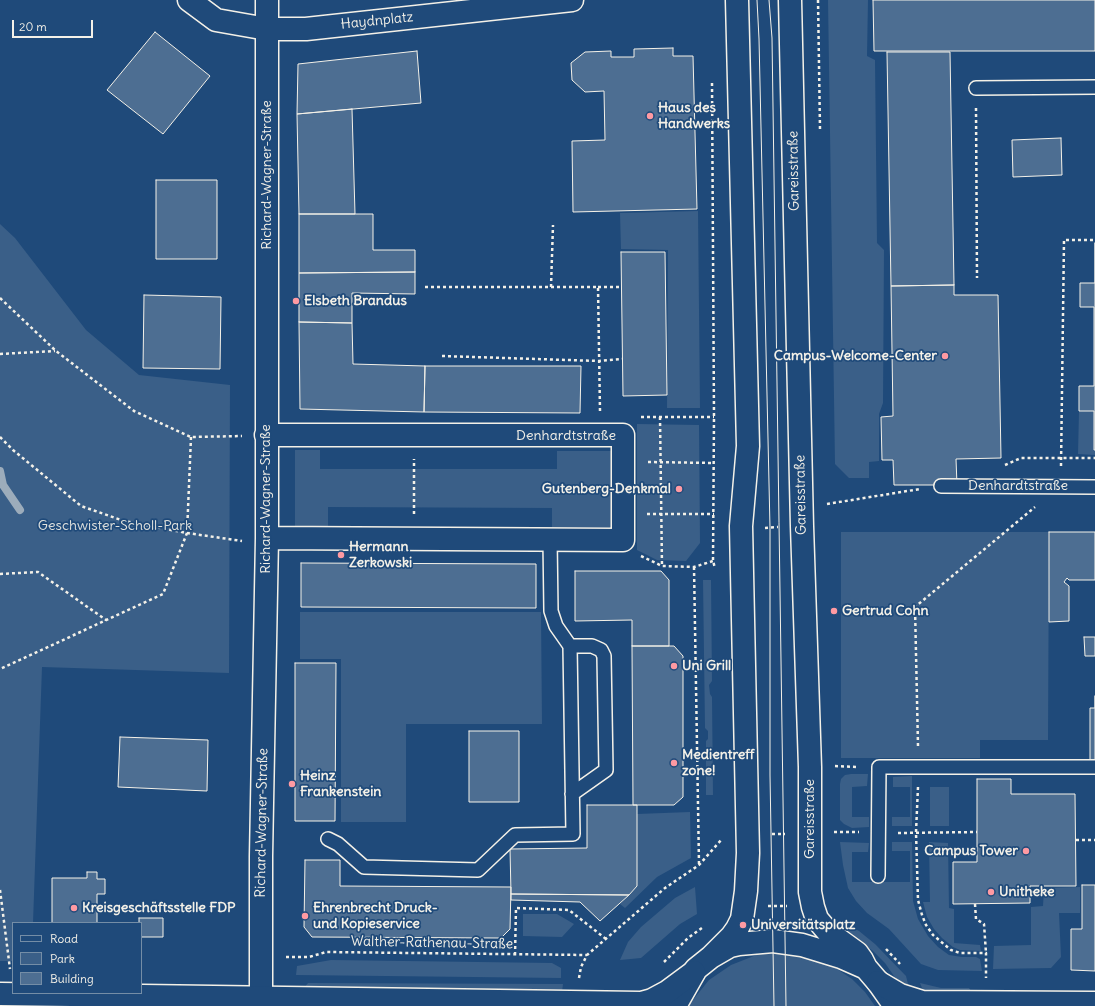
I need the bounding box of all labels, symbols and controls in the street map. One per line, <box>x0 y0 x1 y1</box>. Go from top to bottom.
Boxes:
street label: Haydnplatz <box>340 9 414 33</box>
scale bar <box>14 12 95 38</box>
text: 20 m <box>19 19 47 34</box>
street label: Richard-Wagner-Straße <box>259 100 275 250</box>
place label: Haus des Handwerks <box>658 100 730 132</box>
marker: Haus des Handwerks <box>645 111 655 121</box>
street label: Gareisstraße <box>785 131 803 211</box>
place label: Elsbeth Brandus <box>304 293 407 309</box>
marker: Elsbeth Brandus <box>291 296 301 306</box>
place label: Campus-Welcome-Center <box>774 348 937 364</box>
marker: Campus-Welcome-Center <box>940 351 950 361</box>
street label: Richard-Wagner-Straße <box>258 424 274 574</box>
street label: Denhardtstraße <box>516 428 616 444</box>
street label: Gareisstraße <box>792 455 810 535</box>
street label: Denhardtstraße <box>968 478 1068 494</box>
place label: Gutenberg-Denkmal <box>542 481 671 497</box>
marker: Gutenberg-Denkmal <box>674 484 684 494</box>
park label: Geschwister-Scholl-Park <box>38 518 192 534</box>
place label: Hermann Zerkowski <box>349 539 412 572</box>
marker: Hermann Zerkowski <box>336 550 346 560</box>
place label: Gertrud Cohn <box>842 603 929 619</box>
marker: Gertrud Cohn <box>829 606 839 616</box>
place label: Uni Grill <box>682 658 731 674</box>
marker: Uni Grill <box>669 661 679 671</box>
place label: Medientreff zone! <box>682 747 754 780</box>
street label: Richard-Wagner-Straße <box>252 748 272 898</box>
marker: Medientreff zone! <box>669 758 679 768</box>
place label: Heinz Frankenstein <box>300 768 381 800</box>
marker: Heinz Frankenstein <box>287 779 297 789</box>
street label: Gareisstraße <box>802 779 818 859</box>
place label: Campus Tower <box>924 843 1018 859</box>
marker: Campus Tower <box>1021 846 1031 856</box>
place label: Unitheke <box>999 884 1055 900</box>
marker: Unitheke <box>986 887 996 897</box>
place label: Kreisgeschäftsstelle FDP <box>82 900 235 916</box>
place label: Ehrenbrecht Druck- und Kopieservice <box>313 900 438 932</box>
marker: Kreisgeschäftsstelle FDP <box>69 903 79 913</box>
marker: Ehrenbrecht Druck- und Kopieservice <box>300 911 310 921</box>
place label: Universitätsplatz <box>751 917 856 933</box>
marker: Universitätsplatz <box>738 920 748 930</box>
legend <box>12 922 142 994</box>
text: Road <box>50 931 78 946</box>
street label: Walther-Rathenau-Straße <box>351 933 513 953</box>
text: Park <box>50 951 75 966</box>
text: Building <box>50 971 94 986</box>

